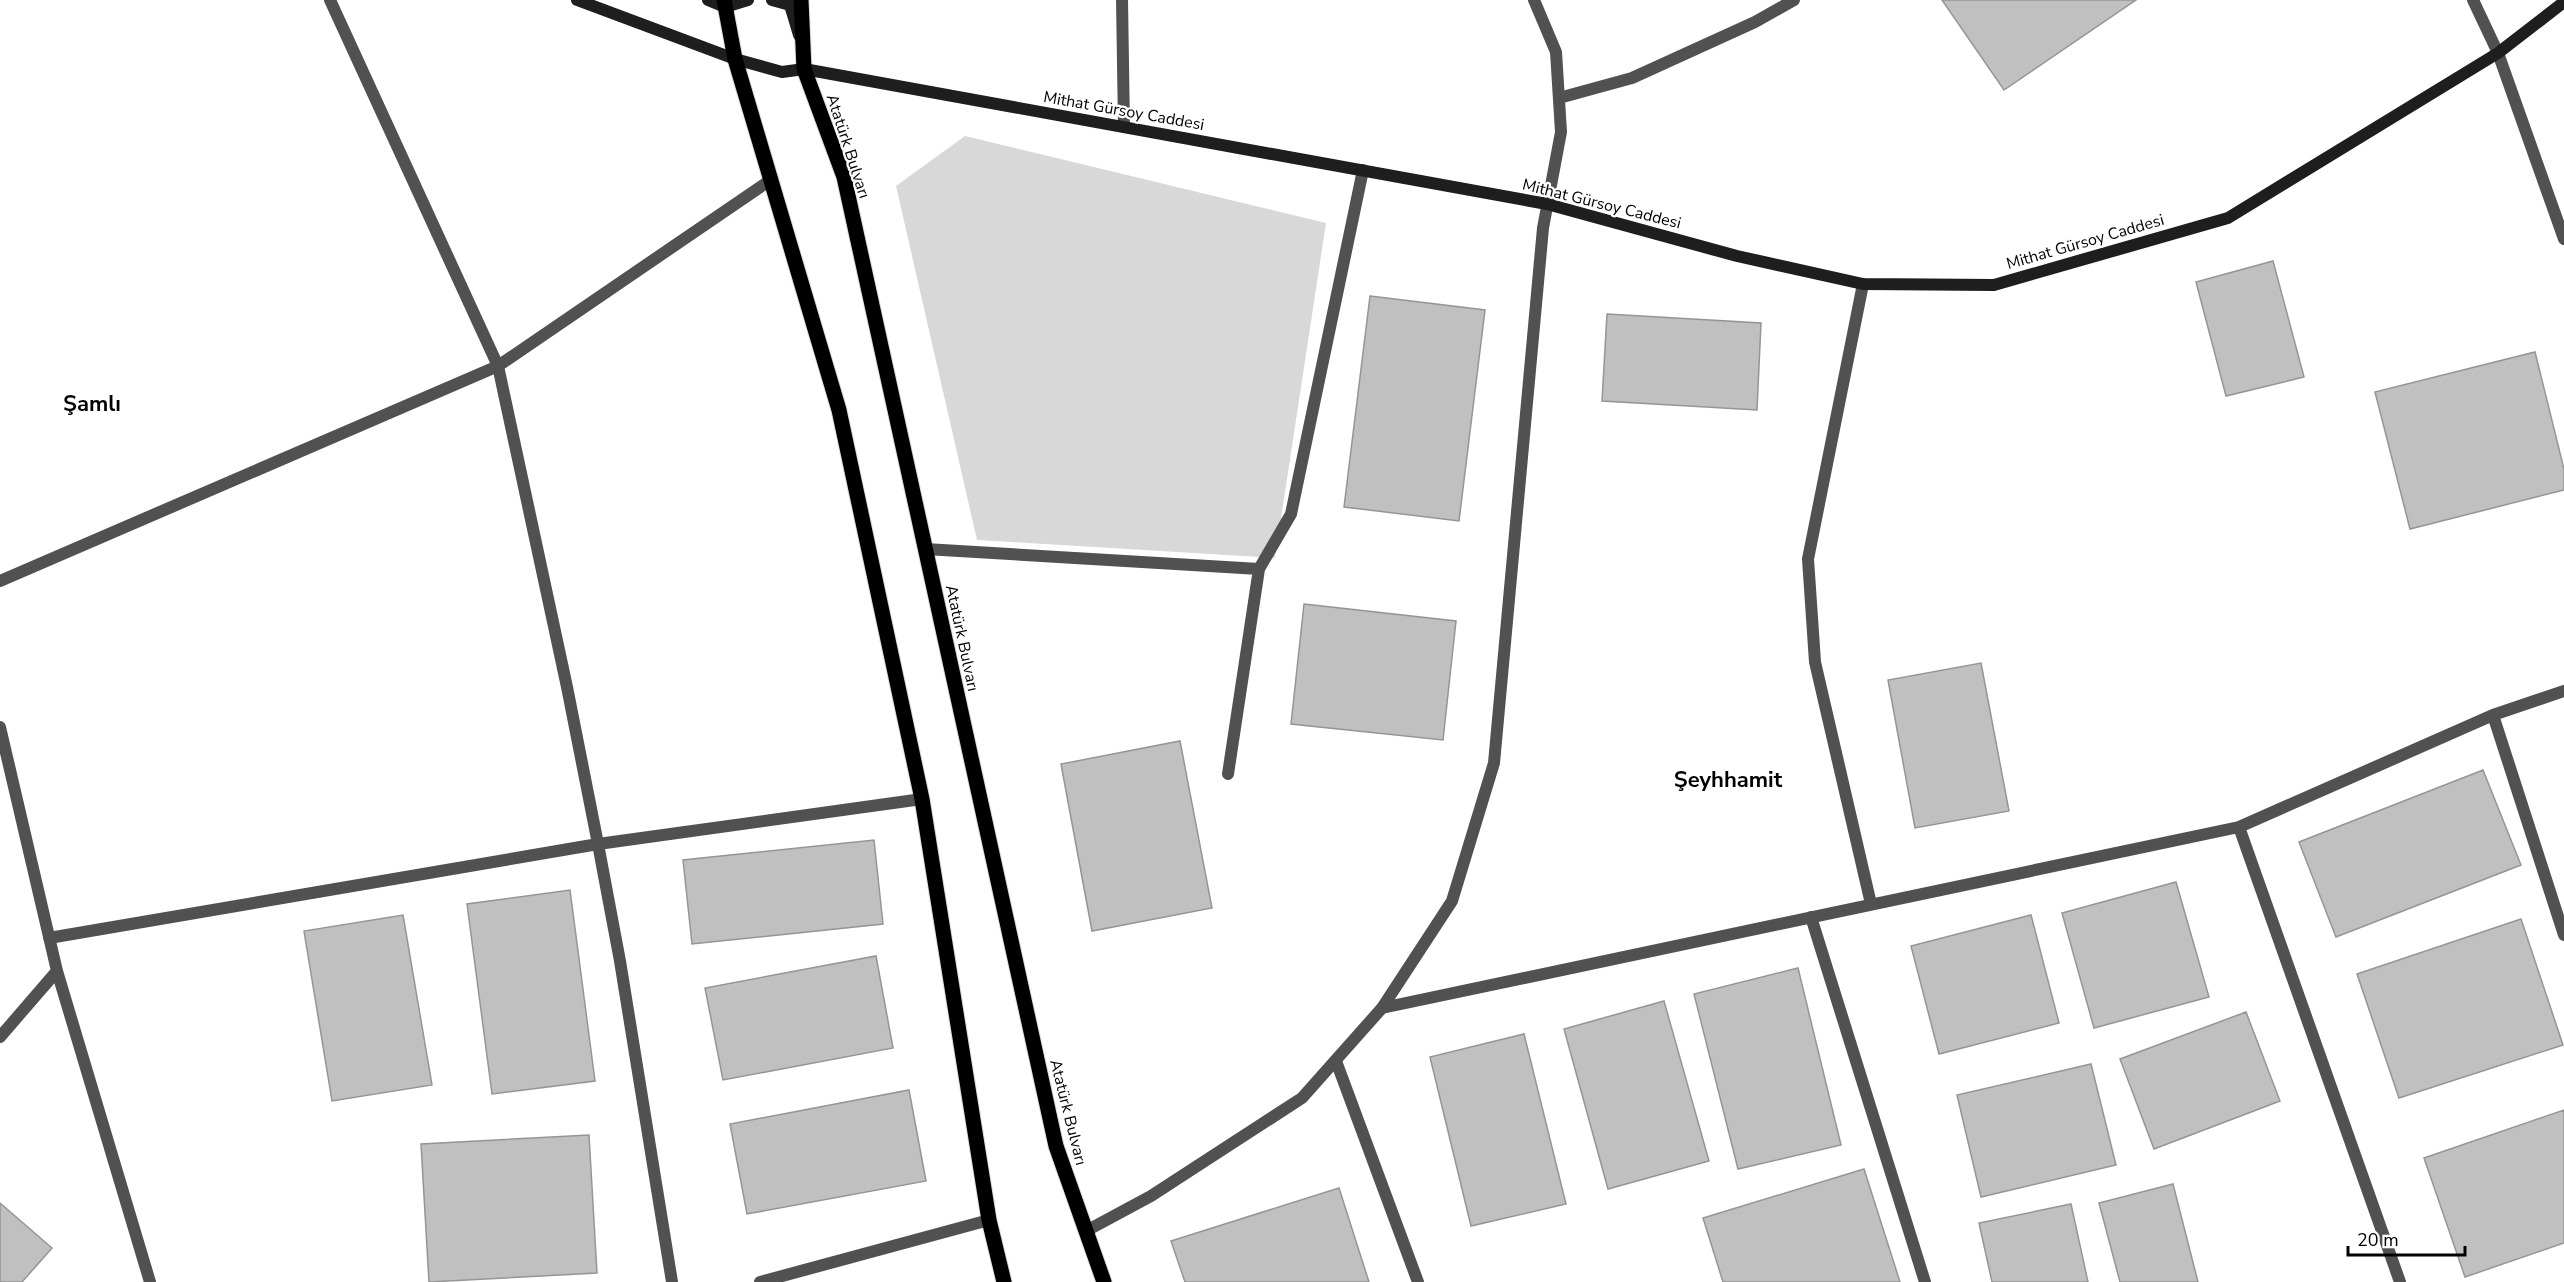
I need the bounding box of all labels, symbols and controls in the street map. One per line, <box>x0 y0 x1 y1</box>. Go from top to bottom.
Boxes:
street label: Mithat Gürsoy Caddesi <box>1042 86 1206 136</box>
street label: Atatürk Bulvarı <box>821 91 875 201</box>
street label: Mithat Gürsoy Caddesi <box>1520 174 1683 234</box>
street label: Mithat Gürsoy Caddesi <box>2004 209 2167 275</box>
district label: Şamlı <box>63 389 121 419</box>
street label: Atatürk Bulvarı <box>940 583 984 693</box>
district label: Şeyhhamit <box>1674 765 1783 795</box>
street label: Atatürk Bulvarı <box>1044 1057 1092 1167</box>
scale bar <box>2348 1219 2465 1257</box>
text: 20 m <box>2357 1228 2399 1252</box>

